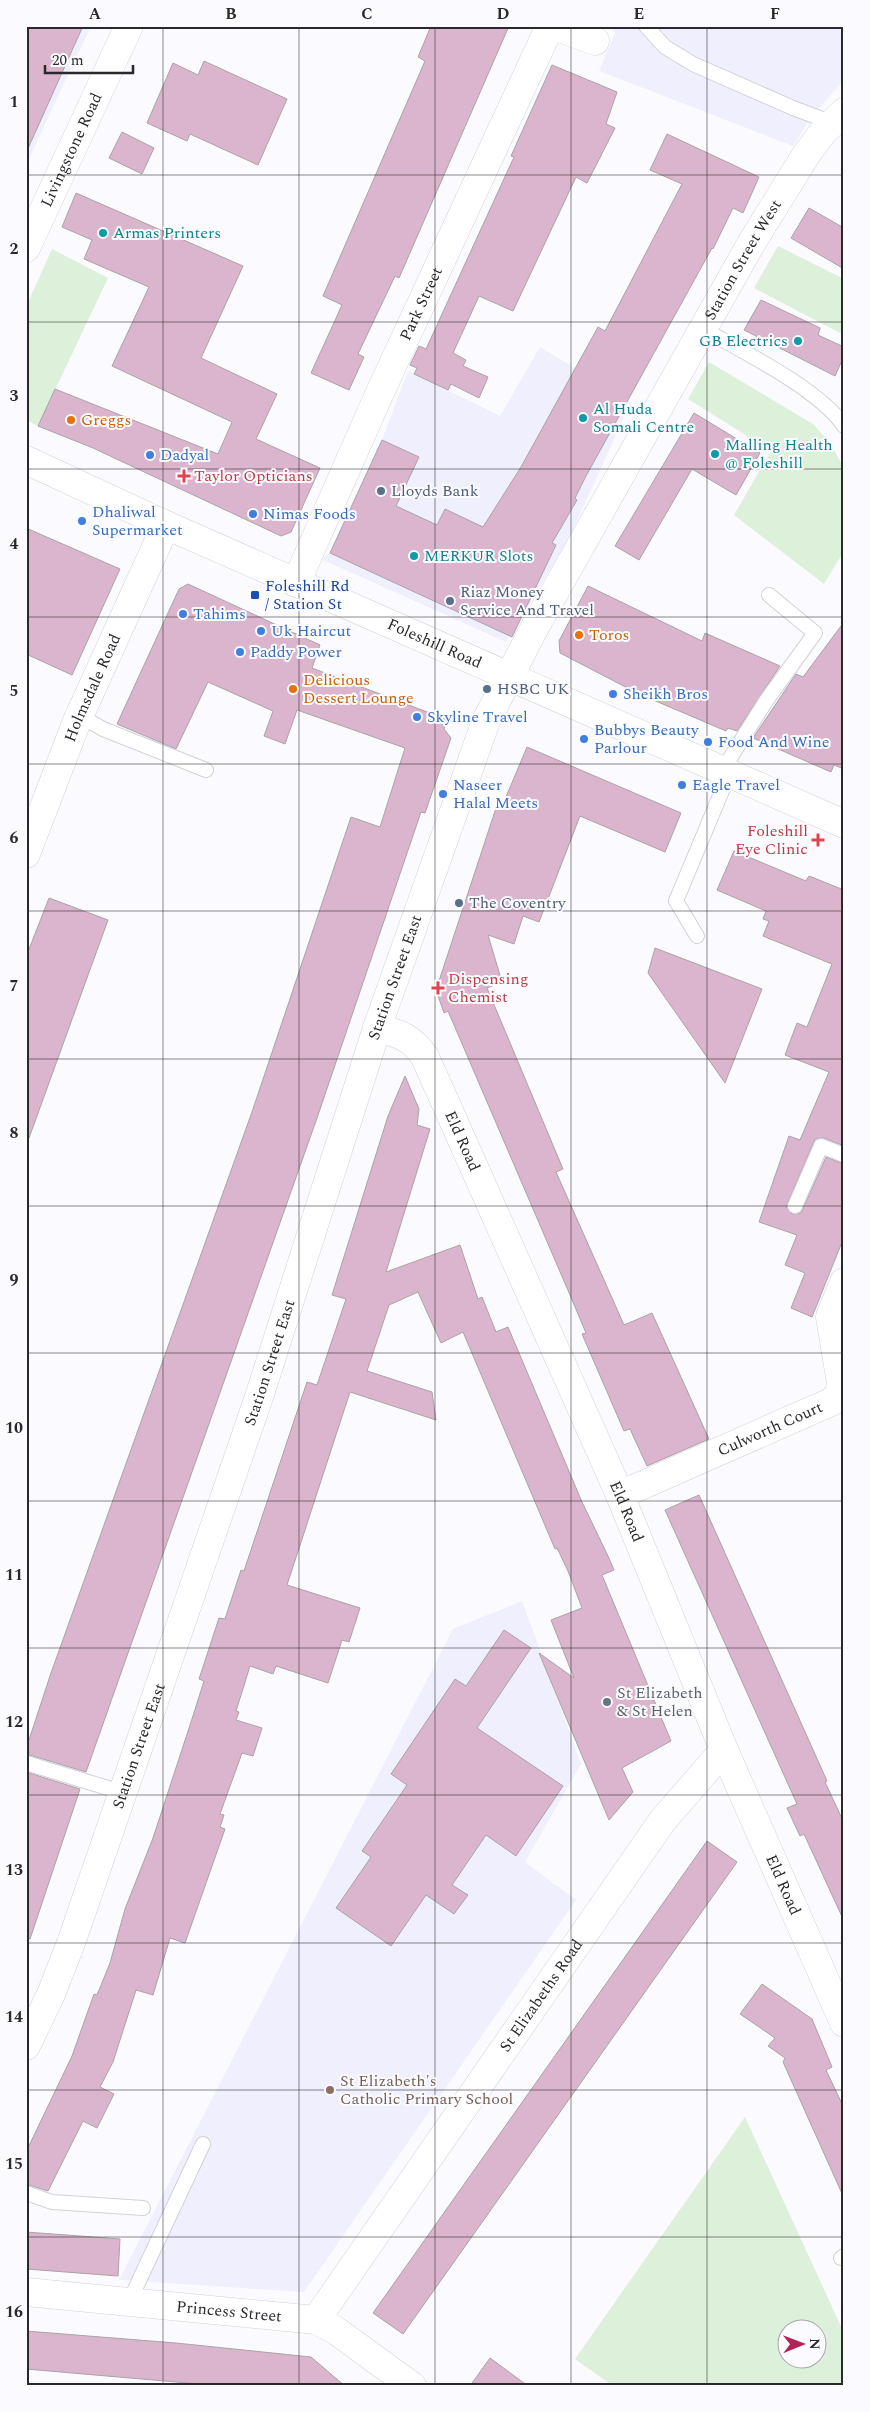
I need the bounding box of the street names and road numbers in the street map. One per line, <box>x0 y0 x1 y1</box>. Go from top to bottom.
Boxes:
street label: Livingstone Road <box>34 89 108 211</box>
street label: Station Street West <box>698 194 788 325</box>
street label: Park Street <box>394 263 449 345</box>
street label: Foleshill Road <box>384 612 486 675</box>
street label: Holmsdale Road <box>58 630 127 745</box>
street label: Station Street East <box>362 911 428 1043</box>
street label: Eld Road <box>438 1107 487 1175</box>
street label: Station Street East <box>238 1296 302 1429</box>
street label: Culworth Court <box>714 1395 827 1463</box>
street label: Eld Road <box>603 1477 650 1546</box>
street label: Station Street East <box>106 1679 172 1812</box>
street label: Eld Road <box>759 1851 807 1919</box>
street label: St Elizabeths Road <box>493 1934 589 2057</box>
street label: Princess Street <box>175 2295 283 2329</box>

